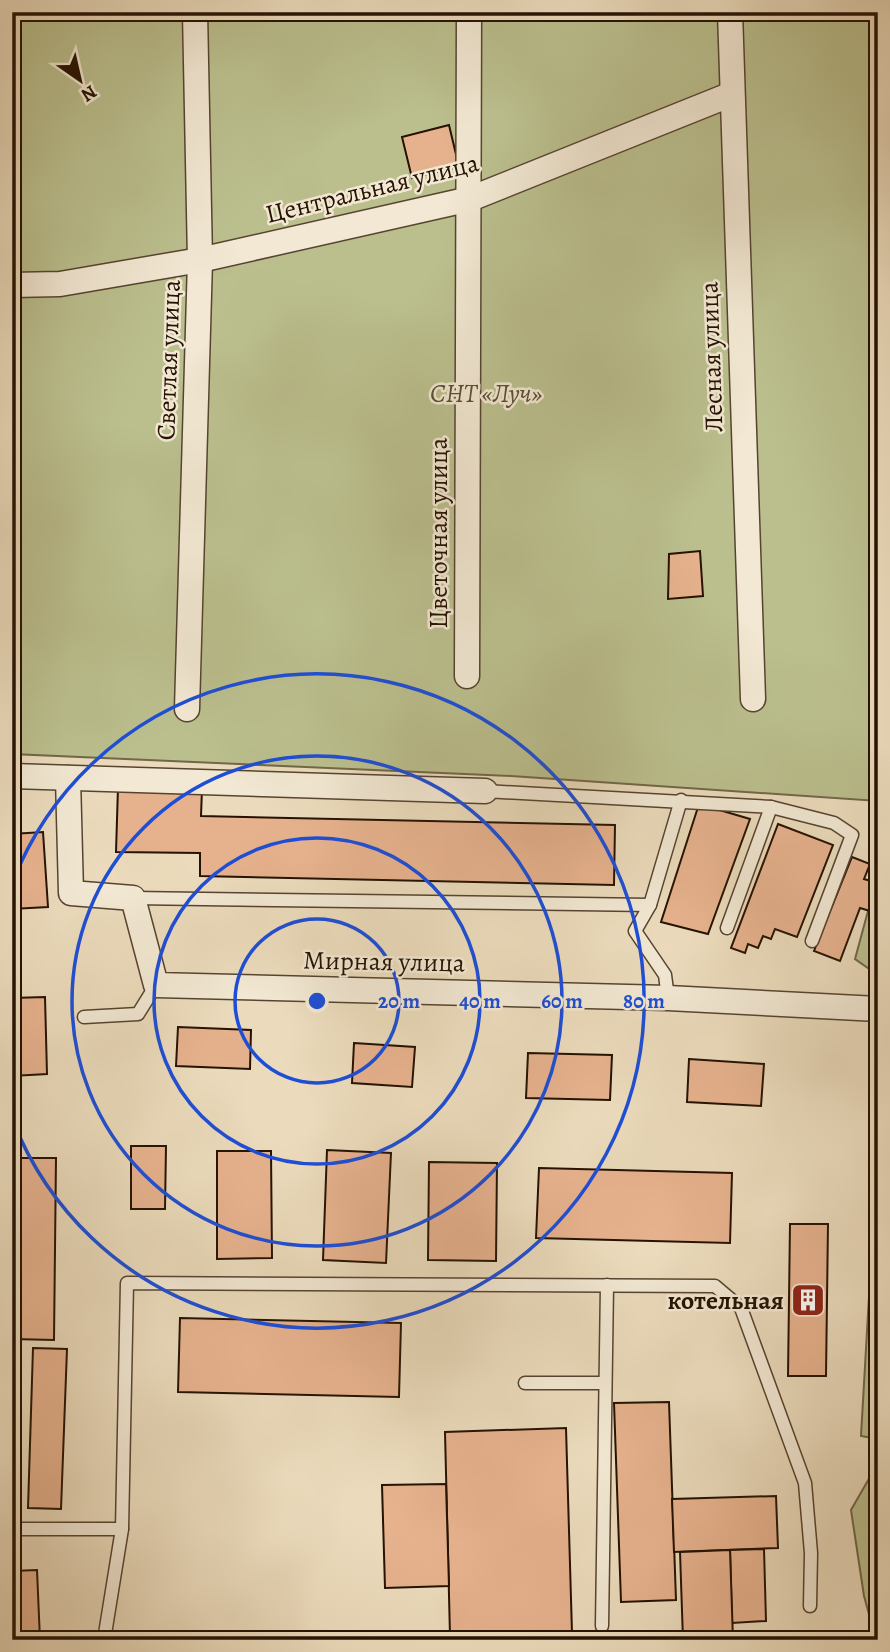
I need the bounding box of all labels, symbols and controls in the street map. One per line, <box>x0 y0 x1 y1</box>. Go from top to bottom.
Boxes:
north arrow <box>46 46 116 116</box>
text: N <box>76 79 102 108</box>
street label: Центральная улица <box>262 145 482 232</box>
street label: Светлая улица <box>148 279 189 441</box>
street label: Лесная улица <box>691 281 732 433</box>
park label: СНТ «Луч» <box>430 376 542 411</box>
street label: Цветочная улица <box>421 437 456 629</box>
street label: Мирная улица <box>303 943 465 980</box>
text: 20 m <box>378 987 420 1015</box>
text: 40 m <box>459 987 501 1015</box>
text: 60 m <box>541 987 583 1015</box>
text: 80 m <box>623 987 665 1015</box>
centre of rings <box>305 989 329 1013</box>
building icon: котельная <box>789 1281 827 1319</box>
place label: котельная <box>667 1283 784 1318</box>

